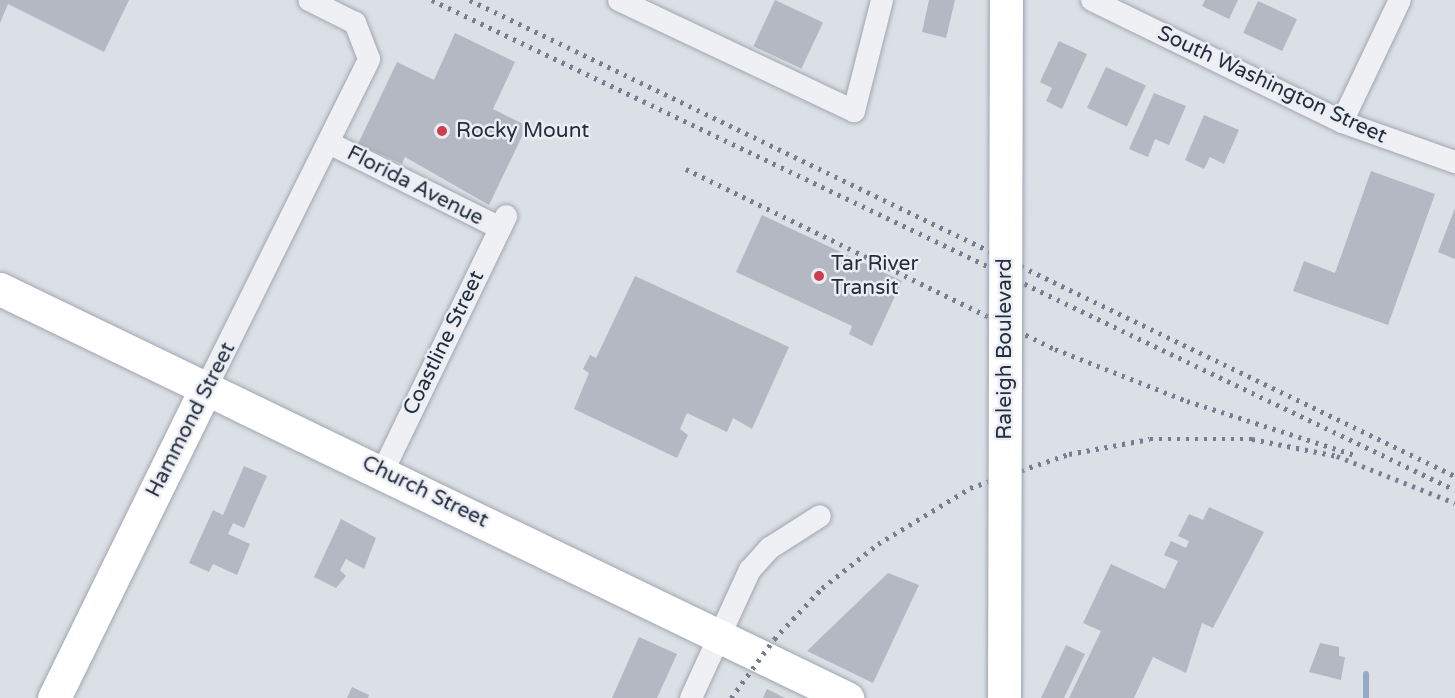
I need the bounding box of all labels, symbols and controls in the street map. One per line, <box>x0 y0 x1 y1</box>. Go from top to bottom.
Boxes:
street label: South Washington Street <box>1153 21 1391 149</box>
place label: Rocky Mount <box>456 118 589 144</box>
marker: Rocky Mount <box>433 122 451 140</box>
street label: Florida Avenue <box>343 141 487 231</box>
place label: Tar River Transit <box>831 251 919 301</box>
street label: Raleigh Boulevard <box>992 258 1018 440</box>
street label: Coastline Street <box>398 267 490 419</box>
marker: Tar River Transit <box>812 269 826 283</box>
street label: Hammond Street <box>141 338 241 502</box>
street label: Church Street <box>358 451 492 533</box>

